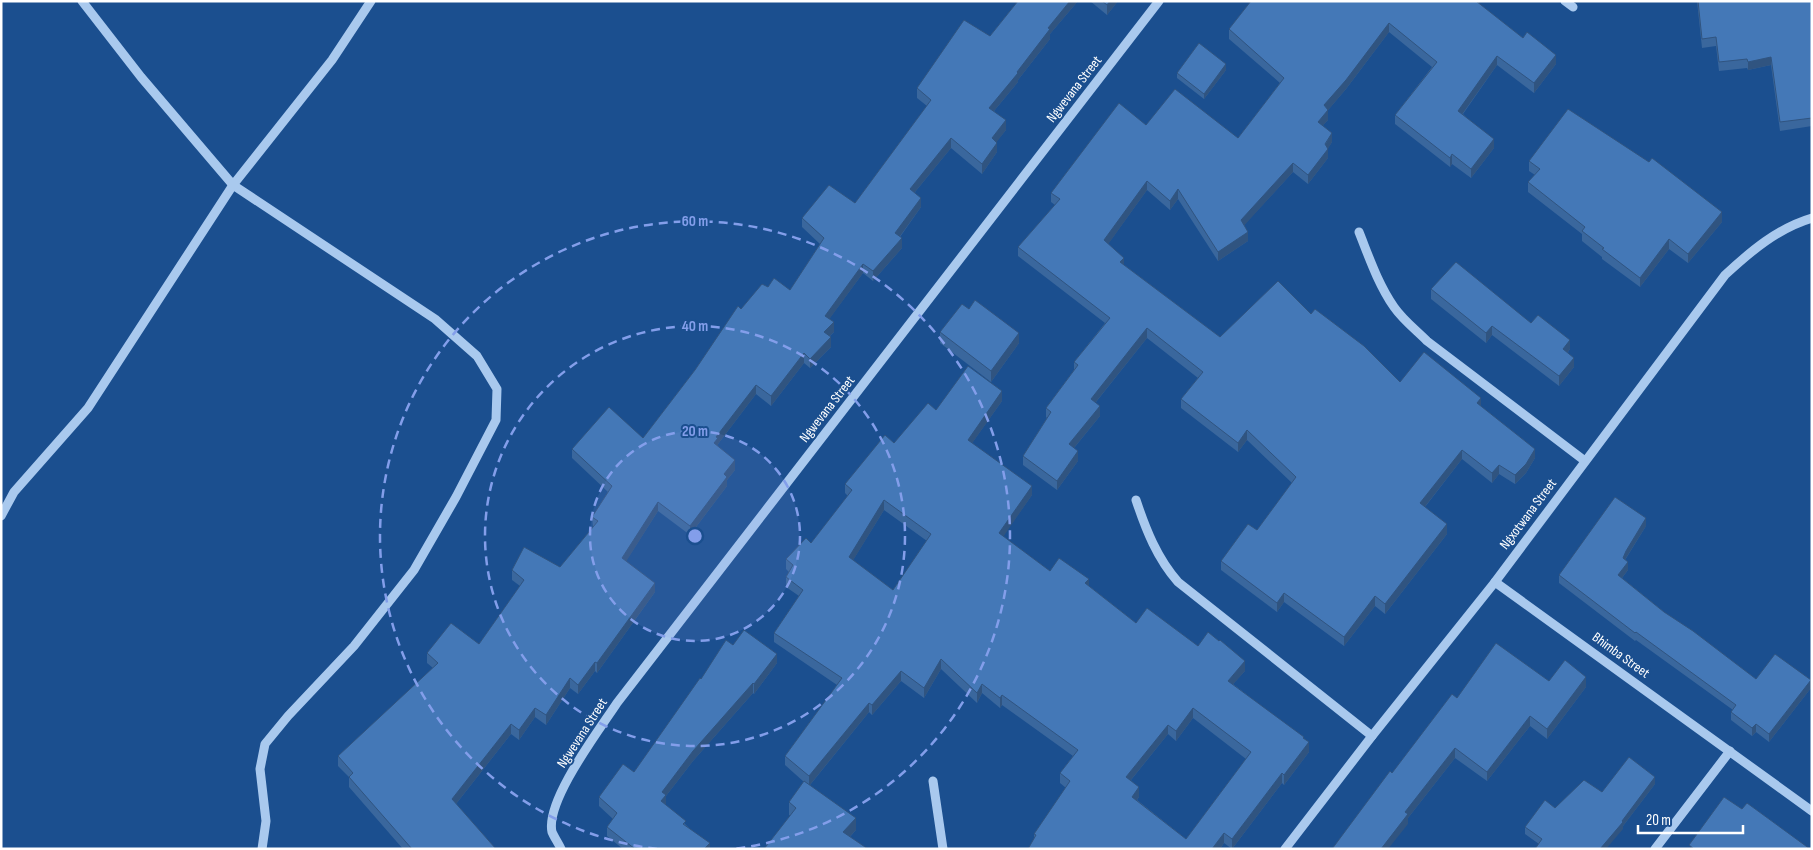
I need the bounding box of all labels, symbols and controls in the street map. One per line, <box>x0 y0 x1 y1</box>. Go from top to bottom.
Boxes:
street label: Ngwevana Street <box>1043 52 1105 126</box>
text: 60 m <box>682 212 708 231</box>
text: 40 m <box>682 317 708 336</box>
street label: Ngwevana Street <box>796 372 858 446</box>
text: 20 m <box>682 422 708 441</box>
street label: Ngxotwana Street <box>1496 475 1560 553</box>
centre of rings <box>686 527 704 545</box>
street label: Bhimba Street <box>1589 628 1653 682</box>
street label: Ngwevana Street <box>553 695 611 771</box>
scale bar <box>1638 802 1743 834</box>
text: 20 m <box>1646 811 1671 830</box>

